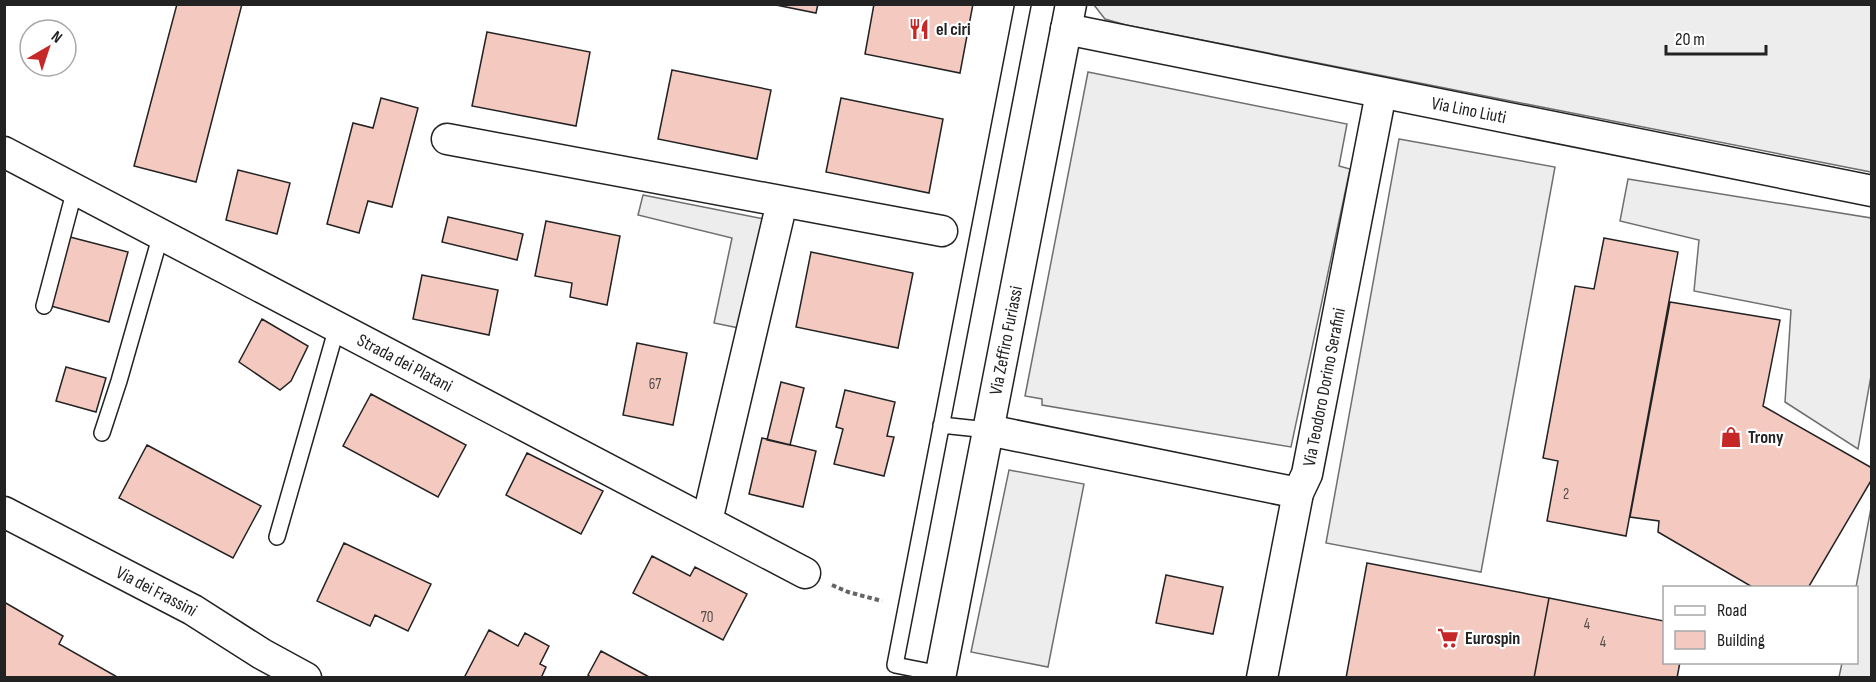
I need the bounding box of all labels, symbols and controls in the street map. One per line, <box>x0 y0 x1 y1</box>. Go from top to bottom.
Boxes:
restaurant icon: el ciri <box>907 17 931 41</box>
north arrow <box>18 18 78 78</box>
scale bar <box>1666 18 1766 56</box>
place label: el ciri <box>936 19 971 40</box>
text: N <box>47 27 66 48</box>
text: 20 m <box>1675 29 1705 50</box>
street label: Via Lino Liuti <box>1430 92 1508 128</box>
street label: Via Zeffiro Furiassi <box>985 284 1026 397</box>
street label: Via Teodoro Dorino Serafini <box>1298 306 1350 468</box>
street label: Strada dei Platani <box>354 329 456 396</box>
house number: 67 <box>649 375 661 394</box>
shop icon: Trony <box>1719 425 1743 449</box>
place label: Trony <box>1748 427 1784 448</box>
house number: 2 <box>1563 485 1569 504</box>
street label: Via dei Frassini <box>113 562 201 621</box>
legend <box>1663 586 1858 664</box>
text: Road <box>1717 600 1747 621</box>
house number: 70 <box>701 608 713 627</box>
house number: 4 <box>1584 615 1590 634</box>
supermarket icon: Eurospin <box>1436 626 1460 650</box>
place label: Eurospin <box>1465 628 1520 649</box>
text: Building <box>1717 630 1765 651</box>
house number: 4 <box>1600 633 1606 652</box>

